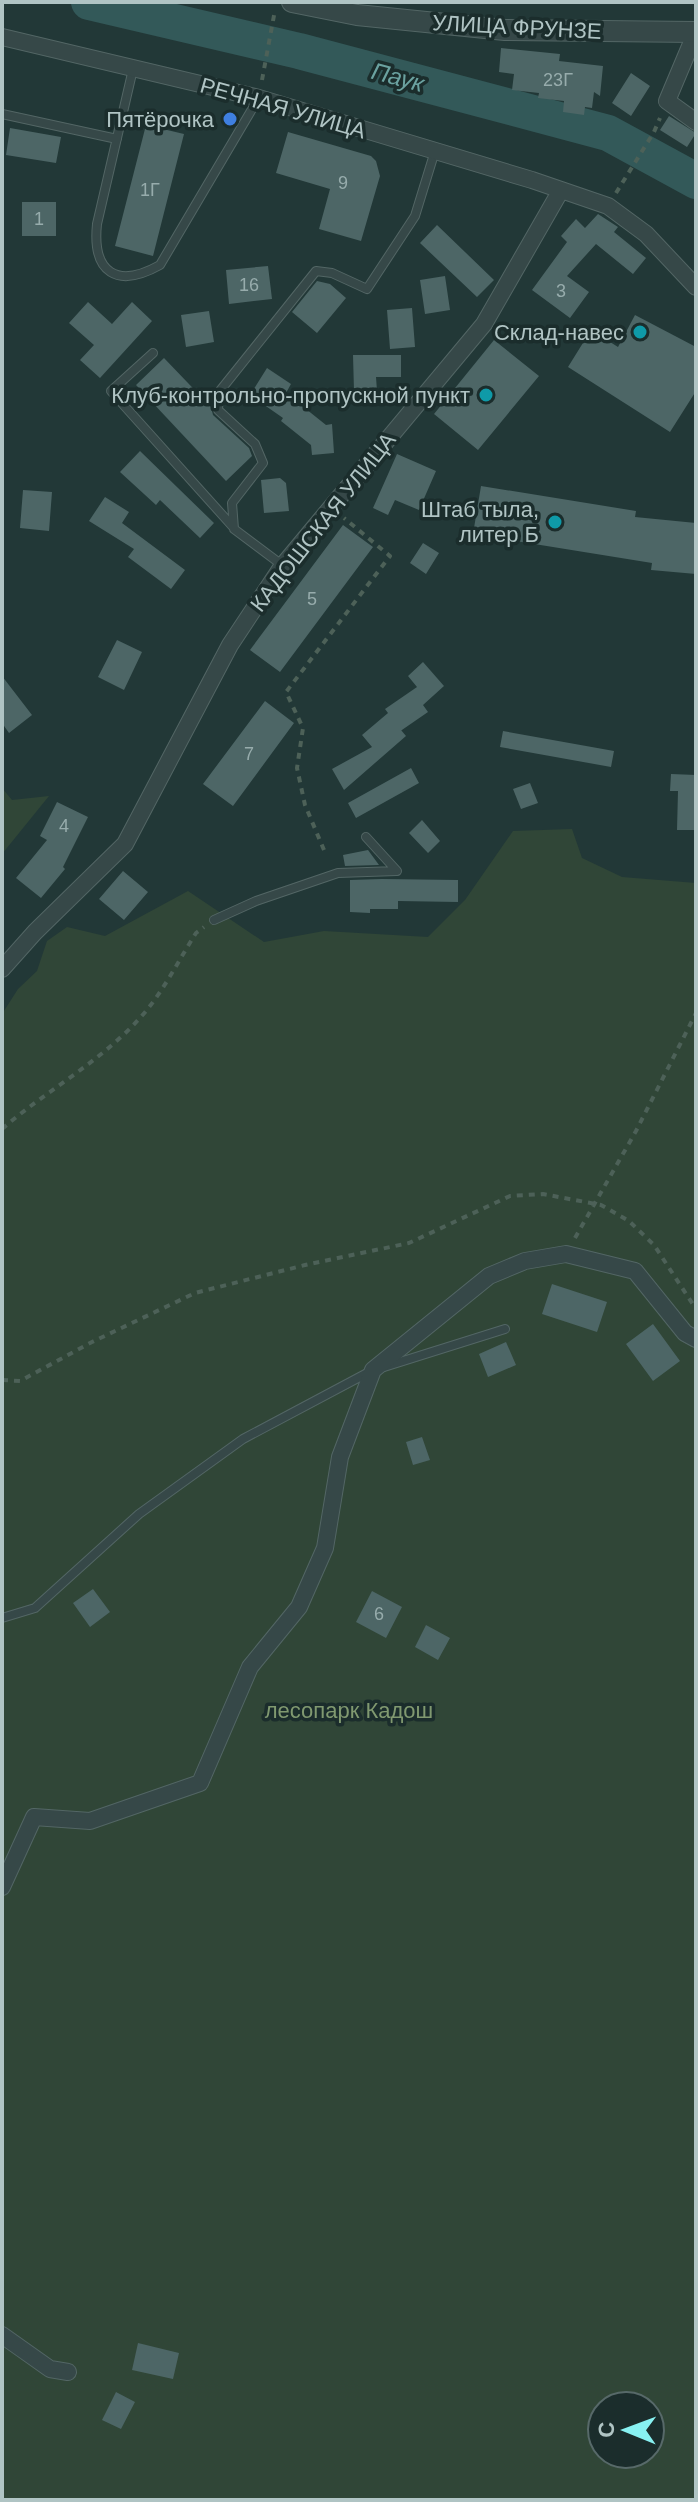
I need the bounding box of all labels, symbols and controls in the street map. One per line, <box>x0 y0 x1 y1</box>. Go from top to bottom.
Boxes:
street label: УЛИЦА ФРУНЗЕ <box>432 10 602 44</box>
water label: Паук <box>369 57 429 97</box>
house number: 23Г <box>543 70 573 90</box>
street label: РЕЧНАЯ УЛИЦА <box>197 72 369 144</box>
place label: Пятёрочка <box>106 107 215 132</box>
marker: Пятёрочка <box>221 110 239 128</box>
house number: 9 <box>338 173 348 193</box>
house number: 1Г <box>140 180 160 200</box>
house number: 1 <box>34 209 44 229</box>
house number: 16 <box>239 275 259 295</box>
house number: 3 <box>556 281 566 301</box>
place label: Склад-навес <box>494 320 624 345</box>
marker: Склад-навес <box>631 323 649 341</box>
place label: Клуб-контрольно-пропускной пункт <box>111 383 470 408</box>
marker: Клуб-контрольно-пропускной пункт <box>477 386 495 404</box>
street label: КАДОШСКАЯ УЛИЦА <box>245 427 401 616</box>
place label: Штаб тыла, литер Б <box>421 497 539 547</box>
marker: Штаб тыла, литер Б <box>546 513 564 531</box>
house number: 5 <box>307 589 317 609</box>
house number: 7 <box>244 744 254 764</box>
house number: 4 <box>59 816 69 836</box>
house number: 6 <box>374 1604 384 1624</box>
park label: лесопарк Кадош <box>265 1698 433 1723</box>
north arrow <box>586 2390 666 2470</box>
text: С <box>594 2421 619 2438</box>

